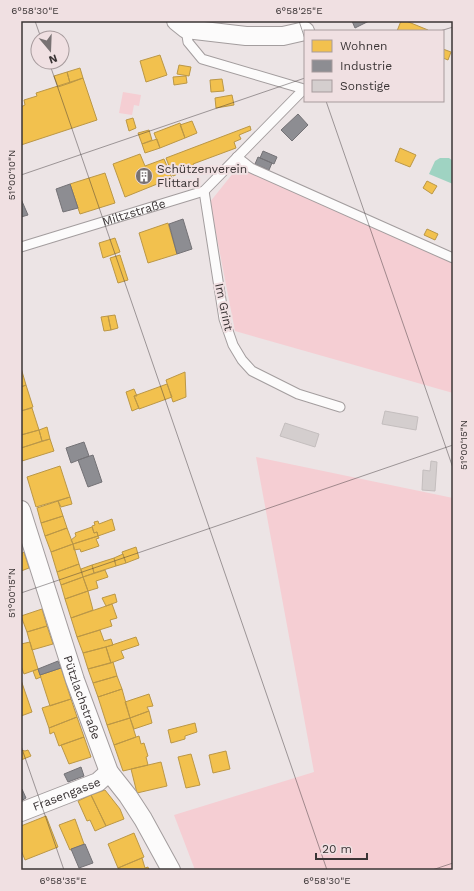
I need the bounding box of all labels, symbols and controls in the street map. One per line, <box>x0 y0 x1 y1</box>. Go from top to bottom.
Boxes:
text: 6°58'30"E <box>11 5 59 16</box>
text: 6°58'25"E <box>275 5 323 16</box>
north arrow <box>30 30 70 70</box>
legend <box>304 30 444 102</box>
text: Wohnen <box>340 39 388 53</box>
text: N <box>47 52 59 66</box>
text: Industrie <box>340 59 392 73</box>
text: Sonstige <box>340 79 390 93</box>
text: 51°00'10"N <box>6 150 17 200</box>
place label: Schützenverein Flittard <box>157 162 247 190</box>
building icon: Schützenverein Flittard <box>134 166 154 186</box>
street label: Miltzstraße <box>100 196 167 229</box>
street label: Im Grint <box>212 282 236 332</box>
text: 51°00'15"N <box>458 420 469 470</box>
text: 51°00'15"N <box>6 568 17 618</box>
street label: Pützlachstraße <box>61 654 103 741</box>
street label: Frasengasse <box>31 775 103 814</box>
scale bar <box>316 835 367 861</box>
text: 20 m <box>322 842 352 856</box>
text: 6°58'35"E <box>39 875 87 886</box>
text: 6°58'30"E <box>303 875 351 886</box>

